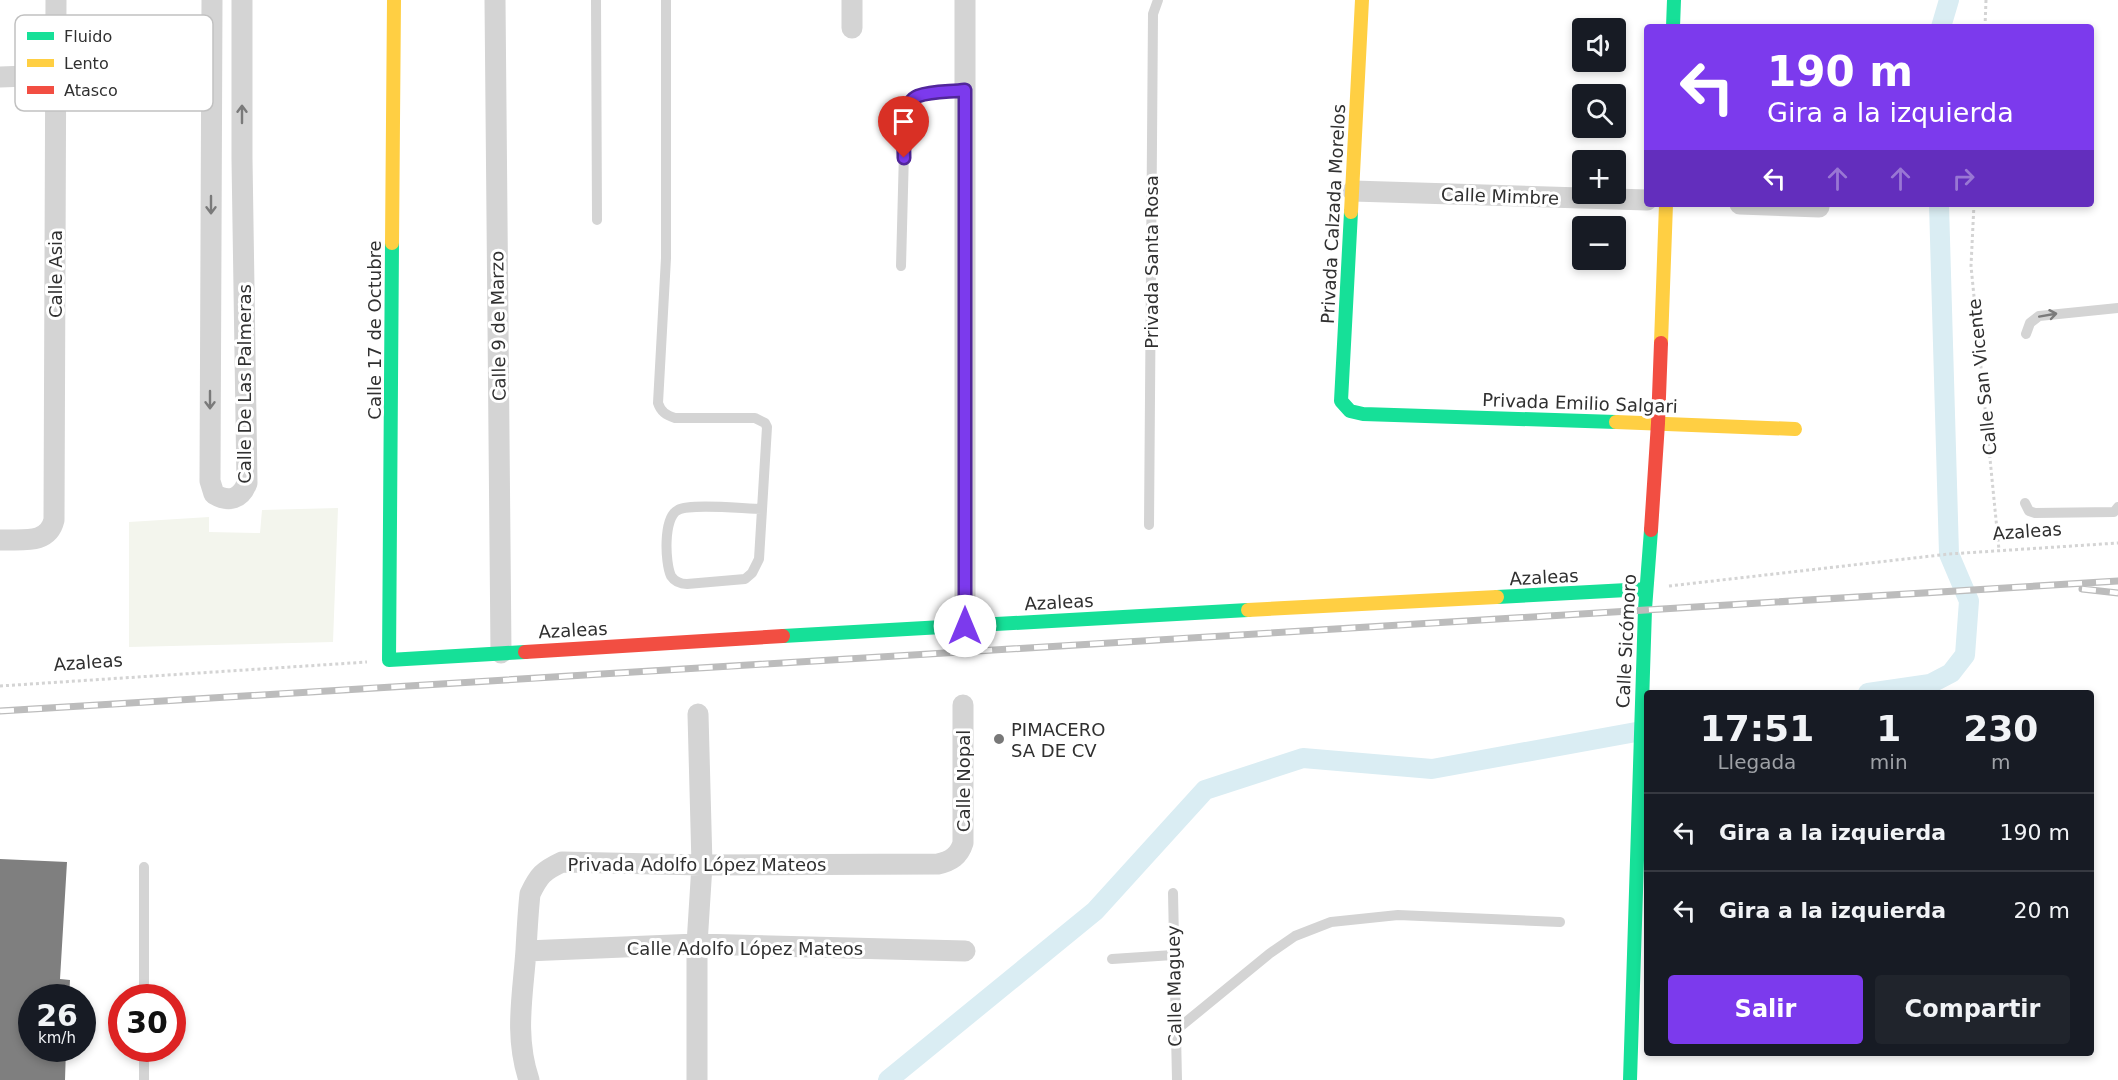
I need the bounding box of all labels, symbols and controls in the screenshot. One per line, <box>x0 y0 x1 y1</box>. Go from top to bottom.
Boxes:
legend <box>15 15 213 111</box>
map controls <box>1572 18 1626 270</box>
button: sound <box>1572 18 1626 72</box>
text: Fluido <box>64 27 112 46</box>
text: 190 m <box>1767 47 1913 96</box>
icon: left <box>1668 48 1746 126</box>
text: Lento <box>64 54 109 73</box>
text: Atasco <box>64 81 118 100</box>
button: search <box>1572 84 1626 138</box>
pin <box>878 96 929 158</box>
text: Gira a la izquierda <box>1767 97 2014 128</box>
street label: Privada Calzada Morelos <box>1317 104 1349 324</box>
one-way arrow <box>236 105 248 125</box>
icon: arrive <box>887 105 920 138</box>
button: + <box>1572 150 1626 204</box>
icon: left <box>1758 162 1791 195</box>
icon: ahead <box>1821 162 1854 195</box>
icon: ahead <box>1884 162 1917 195</box>
icon: right <box>1947 162 1980 195</box>
street label: Privada Santa Rosa <box>1141 175 1162 349</box>
street label: Calle Mimbre <box>1441 183 1559 209</box>
one-way arrow <box>205 195 217 215</box>
button: − <box>1572 216 1626 270</box>
street label: Calle Asia <box>45 230 66 318</box>
street label: Calle 17 de Octubre <box>364 240 385 420</box>
street label: Calle 9 de Marzo <box>486 251 510 401</box>
street label: Calle De Las Palmeras <box>234 284 255 484</box>
street label: Calle San Vicente <box>1963 298 2001 456</box>
one-way arrow <box>2037 310 2057 321</box>
street label: Privada Emilio Salgari <box>1482 389 1678 417</box>
one-way arrow <box>204 390 216 410</box>
street label: Azaleas <box>1992 518 2062 544</box>
street label: Azaleas <box>1509 565 1579 589</box>
street label: Calle Sicómoro <box>1612 573 1640 709</box>
street label: Azaleas <box>1024 590 1094 614</box>
position arrow <box>933 594 997 658</box>
street label: Azaleas <box>538 618 608 642</box>
street label: Azaleas <box>53 649 123 675</box>
text: 17:51 <box>1700 708 1814 749</box>
text: 1 <box>1876 708 1901 749</box>
text: 230 <box>1963 708 2038 749</box>
place label: PIMACERO SA DE CV <box>1011 719 1105 761</box>
street label: Calle Nopal <box>953 730 974 832</box>
marker: PIMACERO SA DE CV <box>992 732 1006 746</box>
text: Llegada <box>1717 750 1796 774</box>
text: min <box>1870 750 1908 774</box>
text: m <box>1991 750 2011 774</box>
icon: left <box>1668 816 1701 849</box>
text: Gira a la izquierda <box>1719 820 1946 845</box>
text: 190 m <box>2000 820 2070 845</box>
street label: Privada Adolfo López Mateos <box>568 854 826 875</box>
icon: left <box>1668 894 1701 927</box>
text: Gira a la izquierda <box>1719 898 1946 923</box>
text: 20 m <box>2014 898 2070 923</box>
street label: Calle Maguey <box>1162 925 1186 1047</box>
street label: Calle Adolfo López Mateos <box>627 938 863 959</box>
button: Salir <box>1668 975 1863 1044</box>
button: Compartir <box>1875 975 2070 1044</box>
speed limit sign: 30 <box>108 984 186 1062</box>
text: 26 <box>36 998 78 1033</box>
text: km/h <box>38 1029 76 1047</box>

